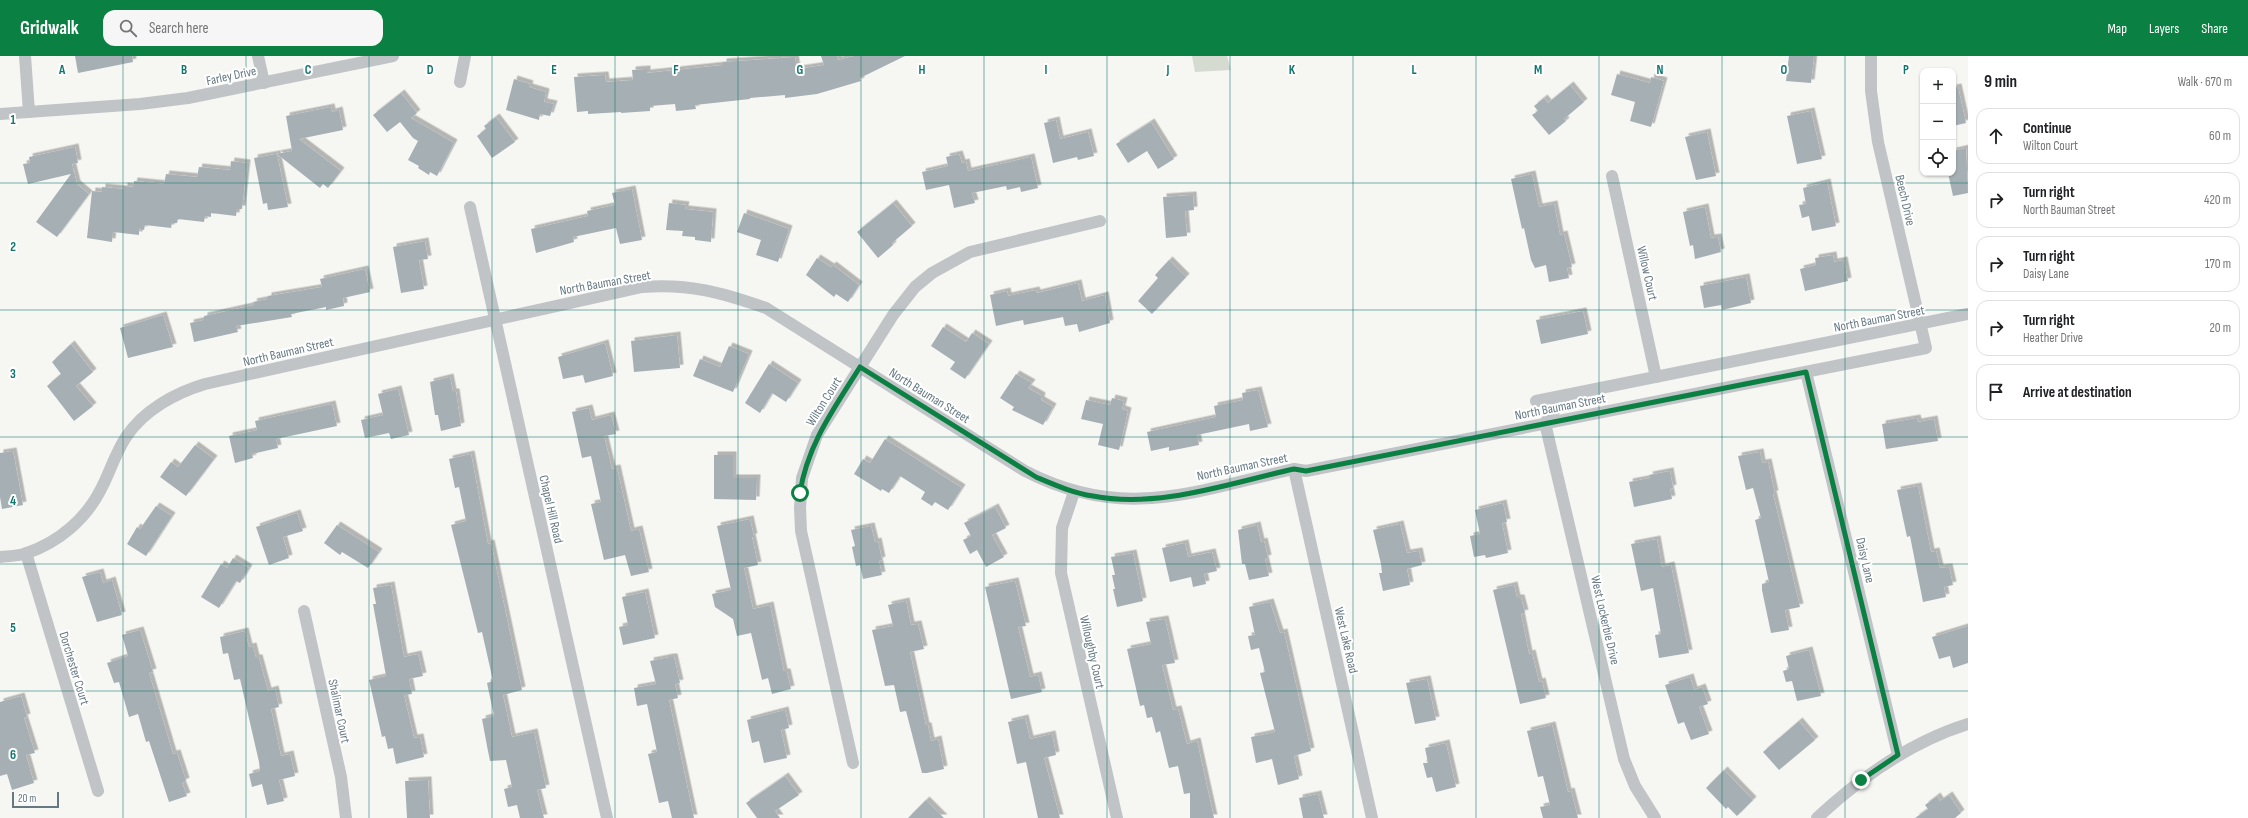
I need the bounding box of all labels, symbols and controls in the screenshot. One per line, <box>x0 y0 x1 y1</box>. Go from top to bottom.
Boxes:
search box <box>103 10 383 46</box>
text: Gridwalk <box>20 17 79 40</box>
icon: search <box>117 17 139 39</box>
text: Search here <box>149 19 209 38</box>
text: Map <box>2107 20 2127 37</box>
text: Layers <box>2149 20 2179 37</box>
text: Share <box>2201 20 2228 37</box>
text: A <box>58 62 66 78</box>
text: B <box>181 62 187 78</box>
text: C <box>305 62 312 78</box>
text: D <box>427 62 434 78</box>
text: E <box>551 62 557 78</box>
text: F <box>673 62 679 78</box>
text: G <box>797 62 804 78</box>
text: H <box>919 62 926 78</box>
text: I <box>1045 62 1048 78</box>
text: J <box>1166 62 1170 78</box>
text: K <box>1289 62 1296 78</box>
text: L <box>1411 62 1417 78</box>
text: M <box>1534 62 1542 78</box>
text: N <box>1657 62 1664 78</box>
text: O <box>1781 62 1788 78</box>
text: P <box>1903 62 1909 78</box>
street label: Farley Drive <box>205 63 258 89</box>
map controls <box>1920 68 1956 176</box>
button: + <box>1920 68 1956 104</box>
text: 9 min <box>1984 72 2017 92</box>
text: Walk · 670 m <box>2178 74 2232 90</box>
button: − <box>1920 104 1956 140</box>
text: 1 <box>10 112 16 128</box>
text: Continue <box>2023 119 2072 138</box>
icon: ahead <box>1985 125 2007 147</box>
text: 60 m <box>2209 128 2231 144</box>
text: Wilton Court <box>2023 138 2078 154</box>
button: locate <box>1920 140 1956 176</box>
street label: Beech Drive <box>1891 173 1919 227</box>
text: Turn right <box>2023 183 2075 202</box>
icon: right <box>1985 189 2007 211</box>
text: 420 m <box>2204 192 2231 208</box>
text: North Bauman Street <box>2023 202 2115 218</box>
text: 2 <box>10 239 16 255</box>
street label: Willow Court <box>1633 244 1661 302</box>
text: Turn right <box>2023 247 2075 266</box>
icon: right <box>1985 253 2007 275</box>
text: 170 m <box>2205 256 2231 272</box>
text: Daisy Lane <box>2023 266 2069 282</box>
street label: North Bauman Street <box>558 267 652 299</box>
street label: North Bauman Street <box>1832 302 1926 336</box>
text: Turn right <box>2023 311 2075 330</box>
icon: right <box>1985 317 2007 339</box>
text: 20 m <box>2209 320 2231 336</box>
text: Heather Drive <box>2023 330 2083 346</box>
street label: North Bauman Street <box>242 334 335 370</box>
street label: North Bauman Street <box>886 365 973 427</box>
text: 3 <box>10 366 16 382</box>
street label: Wilton Court <box>802 374 845 429</box>
icon: arrive <box>1985 381 2007 403</box>
text: Arrive at destination <box>2023 383 2132 402</box>
street label: North Bauman Street <box>1513 390 1607 424</box>
street label: North Bauman Street <box>1195 450 1289 484</box>
street label: Chapel Hill Road <box>535 474 567 545</box>
route start <box>791 484 809 502</box>
text: 4 <box>10 493 16 509</box>
street label: Daisy Lane <box>1852 536 1878 584</box>
street label: West Lockerbie Drive <box>1587 574 1623 666</box>
street label: West Lake Road <box>1331 605 1361 675</box>
street label: Willoughby Court <box>1076 614 1108 690</box>
text: 5 <box>10 620 16 636</box>
street label: Dorchester Court <box>55 630 93 707</box>
street label: Shalimar Court <box>324 678 354 745</box>
text: 6 <box>10 747 16 763</box>
route end <box>1852 771 1870 789</box>
scale bar <box>12 790 59 809</box>
text: 20 m <box>18 792 36 805</box>

